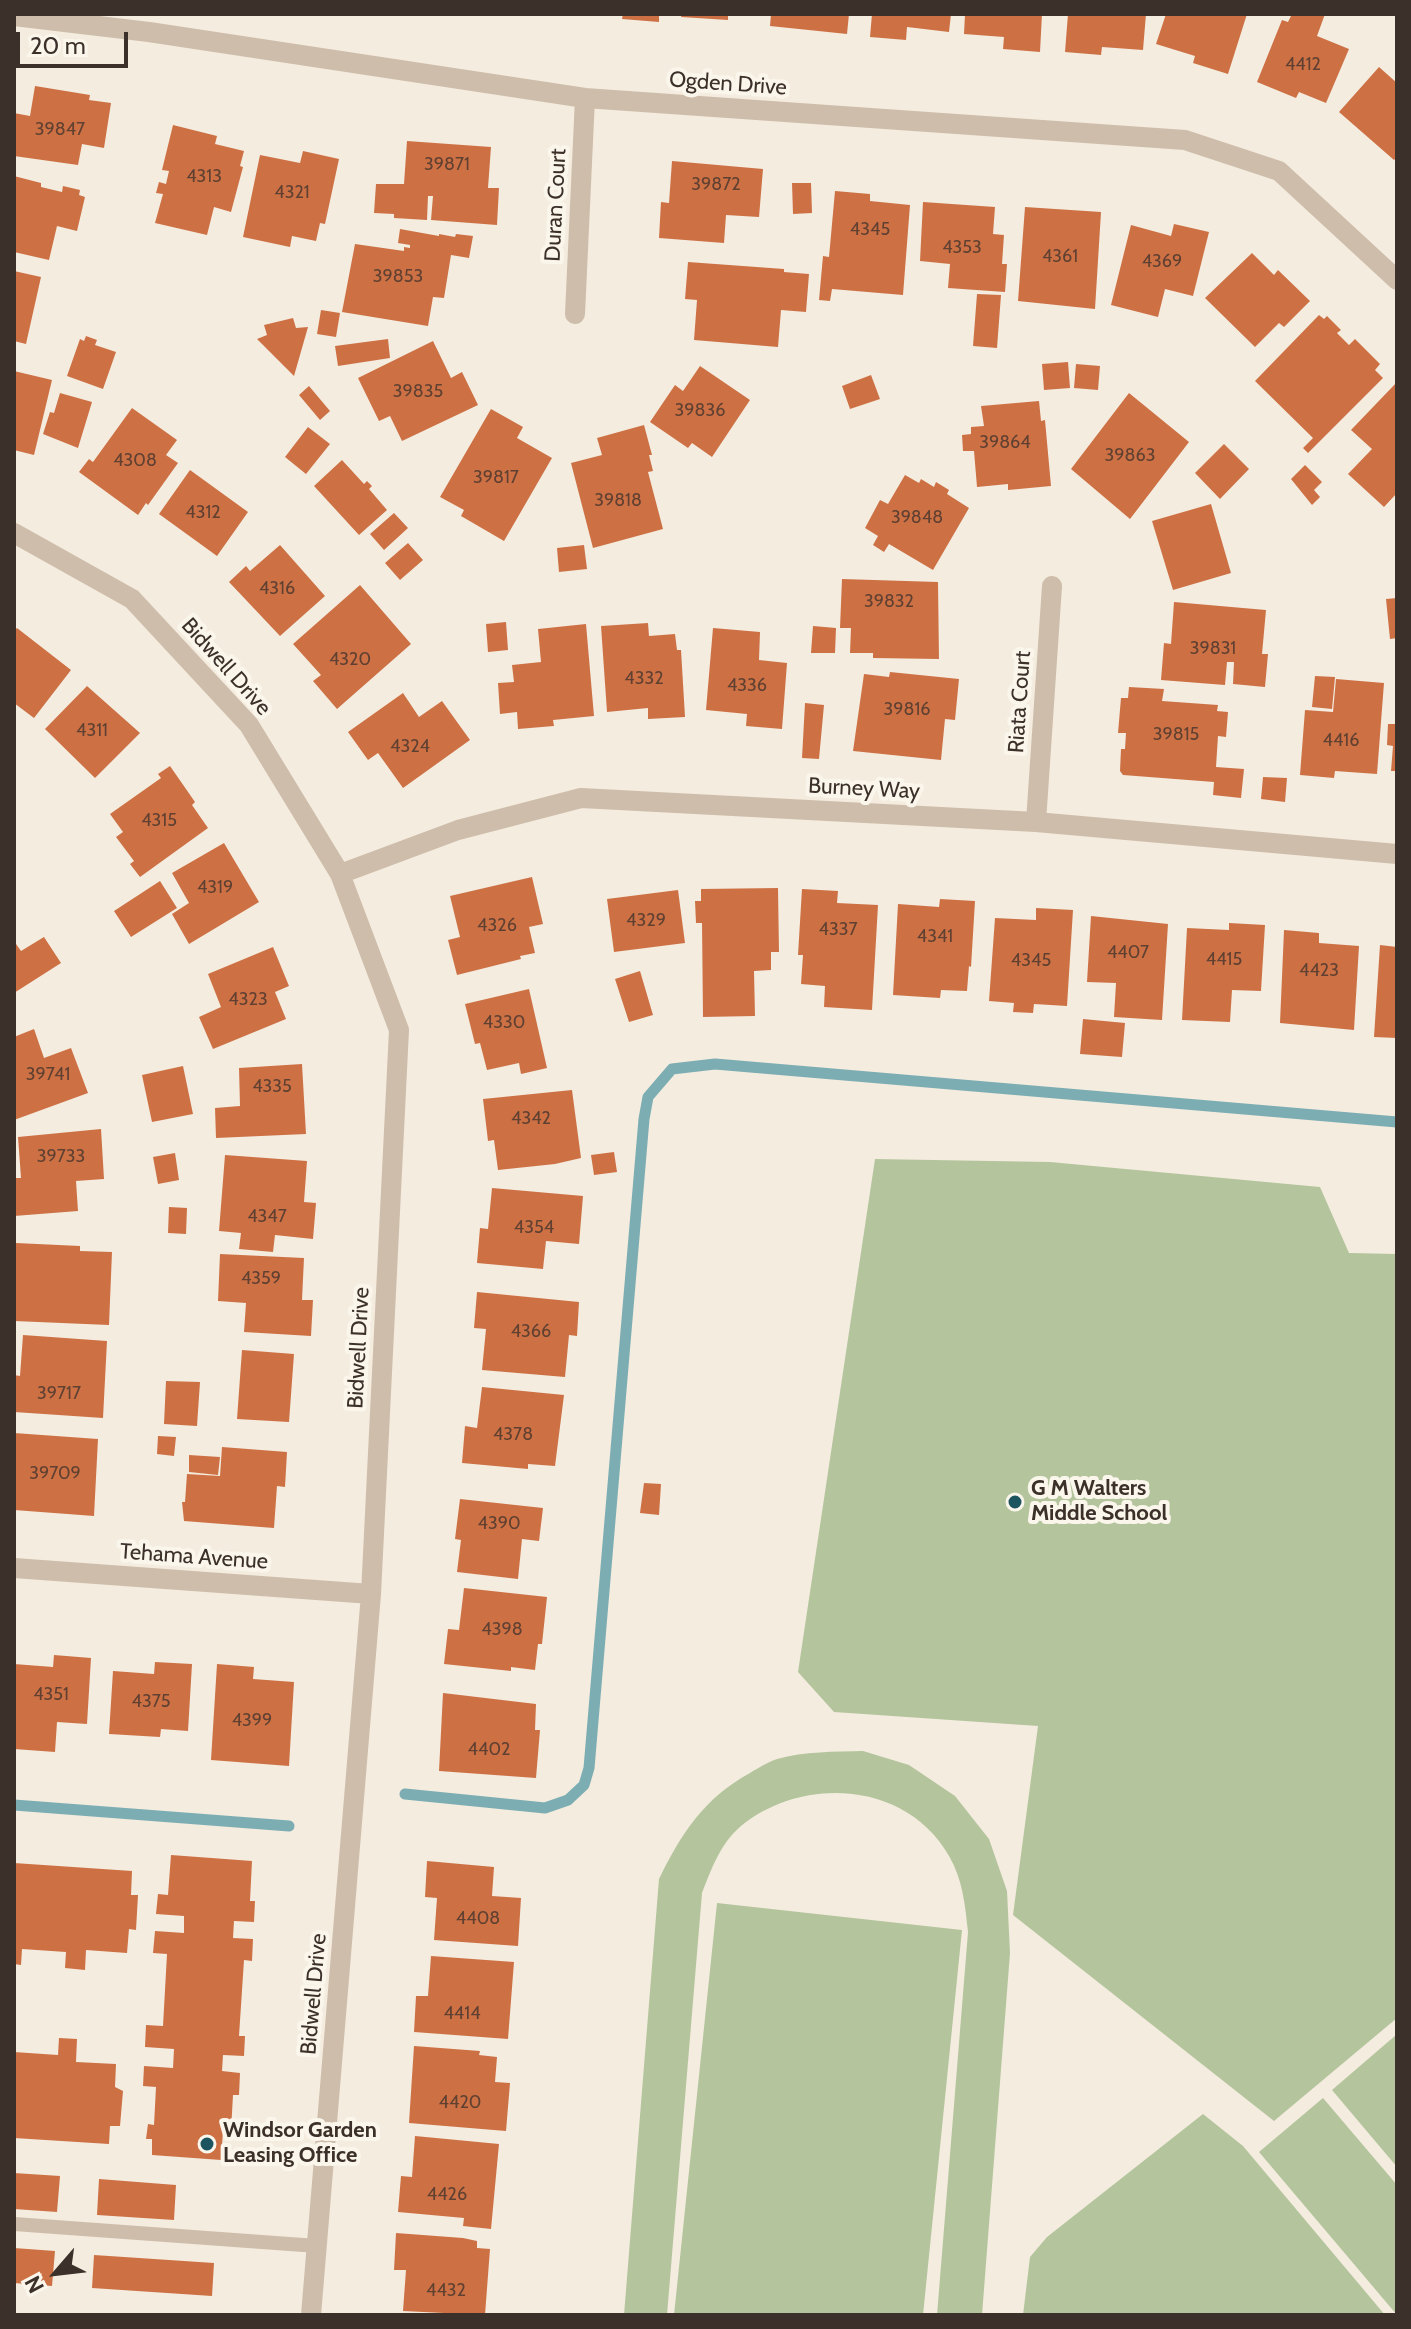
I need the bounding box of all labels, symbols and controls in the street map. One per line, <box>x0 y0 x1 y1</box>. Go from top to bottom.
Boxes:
scale bar <box>20 16 132 66</box>
text: 20 m <box>30 31 86 60</box>
house number: 4412 <box>1285 54 1321 76</box>
street label: Ogden Drive <box>668 67 788 101</box>
house number: 39847 <box>35 119 85 141</box>
street label: Duran Court <box>540 148 572 262</box>
house number: 39871 <box>424 154 470 176</box>
house number: 4313 <box>186 166 222 188</box>
house number: 39872 <box>691 174 741 196</box>
house number: 4321 <box>274 182 310 204</box>
house number: 4345 <box>850 219 890 241</box>
house number: 4353 <box>942 237 982 259</box>
house number: 4361 <box>1042 246 1078 268</box>
house number: 4369 <box>1142 251 1182 273</box>
house number: 39853 <box>373 266 423 288</box>
house number: 39835 <box>393 381 443 403</box>
house number: 39836 <box>675 400 725 422</box>
house number: 39864 <box>979 432 1031 454</box>
house number: 39863 <box>1105 445 1155 467</box>
house number: 4308 <box>113 450 157 472</box>
house number: 39817 <box>473 467 519 489</box>
house number: 39818 <box>594 490 642 512</box>
house number: 4312 <box>185 502 221 524</box>
house number: 39848 <box>891 507 943 529</box>
house number: 4316 <box>259 578 295 600</box>
house number: 39832 <box>864 591 914 613</box>
street label: Bidwell Drive <box>175 613 277 721</box>
house number: 39831 <box>1190 638 1236 660</box>
house number: 4320 <box>329 649 371 671</box>
street label: Riata Court <box>1003 650 1037 754</box>
house number: 4332 <box>624 668 664 690</box>
house number: 4336 <box>727 675 767 697</box>
house number: 39816 <box>884 699 930 721</box>
house number: 4311 <box>76 720 108 742</box>
house number: 39815 <box>1153 724 1199 746</box>
house number: 4416 <box>1323 730 1359 752</box>
house number: 4324 <box>390 736 430 758</box>
street label: Burney Way <box>807 773 921 805</box>
house number: 4315 <box>141 810 177 832</box>
house number: 4319 <box>197 877 233 899</box>
house number: 4329 <box>626 910 666 932</box>
house number: 4326 <box>477 915 517 937</box>
house number: 4337 <box>819 919 857 941</box>
house number: 4341 <box>917 926 953 948</box>
house number: 4407 <box>1107 942 1149 964</box>
house number: 4415 <box>1206 949 1242 971</box>
house number: 4345 <box>1011 950 1051 972</box>
house number: 4423 <box>1299 960 1339 982</box>
house number: 4323 <box>228 989 268 1011</box>
house number: 4330 <box>483 1012 525 1034</box>
house number: 39741 <box>26 1064 70 1086</box>
house number: 4335 <box>252 1076 292 1098</box>
house number: 4342 <box>511 1108 551 1130</box>
house number: 39733 <box>37 1146 85 1168</box>
house number: 4347 <box>247 1206 287 1228</box>
house number: 4354 <box>514 1217 554 1239</box>
house number: 4359 <box>241 1268 281 1290</box>
street label: Bidwell Drive <box>343 1287 375 1409</box>
house number: 4366 <box>511 1321 551 1343</box>
house number: 39717 <box>37 1383 81 1405</box>
house number: 4378 <box>493 1424 533 1446</box>
house number: 39709 <box>29 1463 81 1485</box>
place label: G M Walters Middle School <box>1031 1476 1167 1528</box>
marker: G M Walters Middle School <box>1006 1493 1024 1511</box>
house number: 4390 <box>478 1513 520 1535</box>
street label: Tehama Avenue <box>119 1539 269 1575</box>
house number: 4398 <box>481 1619 523 1641</box>
house number: 4351 <box>33 1684 69 1706</box>
house number: 4375 <box>132 1691 170 1713</box>
house number: 4399 <box>232 1710 272 1732</box>
house number: 4402 <box>468 1739 510 1761</box>
house number: 4408 <box>456 1908 500 1930</box>
street label: Bidwell Drive <box>296 1932 332 2056</box>
house number: 4414 <box>443 2003 481 2025</box>
house number: 4420 <box>439 2092 481 2114</box>
place label: Windsor Garden Leasing Office <box>223 2118 377 2170</box>
marker: Windsor Garden Leasing Office <box>198 2135 216 2153</box>
house number: 4426 <box>427 2184 467 2206</box>
north arrow <box>16 2233 96 2313</box>
text: N <box>19 2271 50 2298</box>
house number: 4432 <box>426 2280 466 2302</box>

